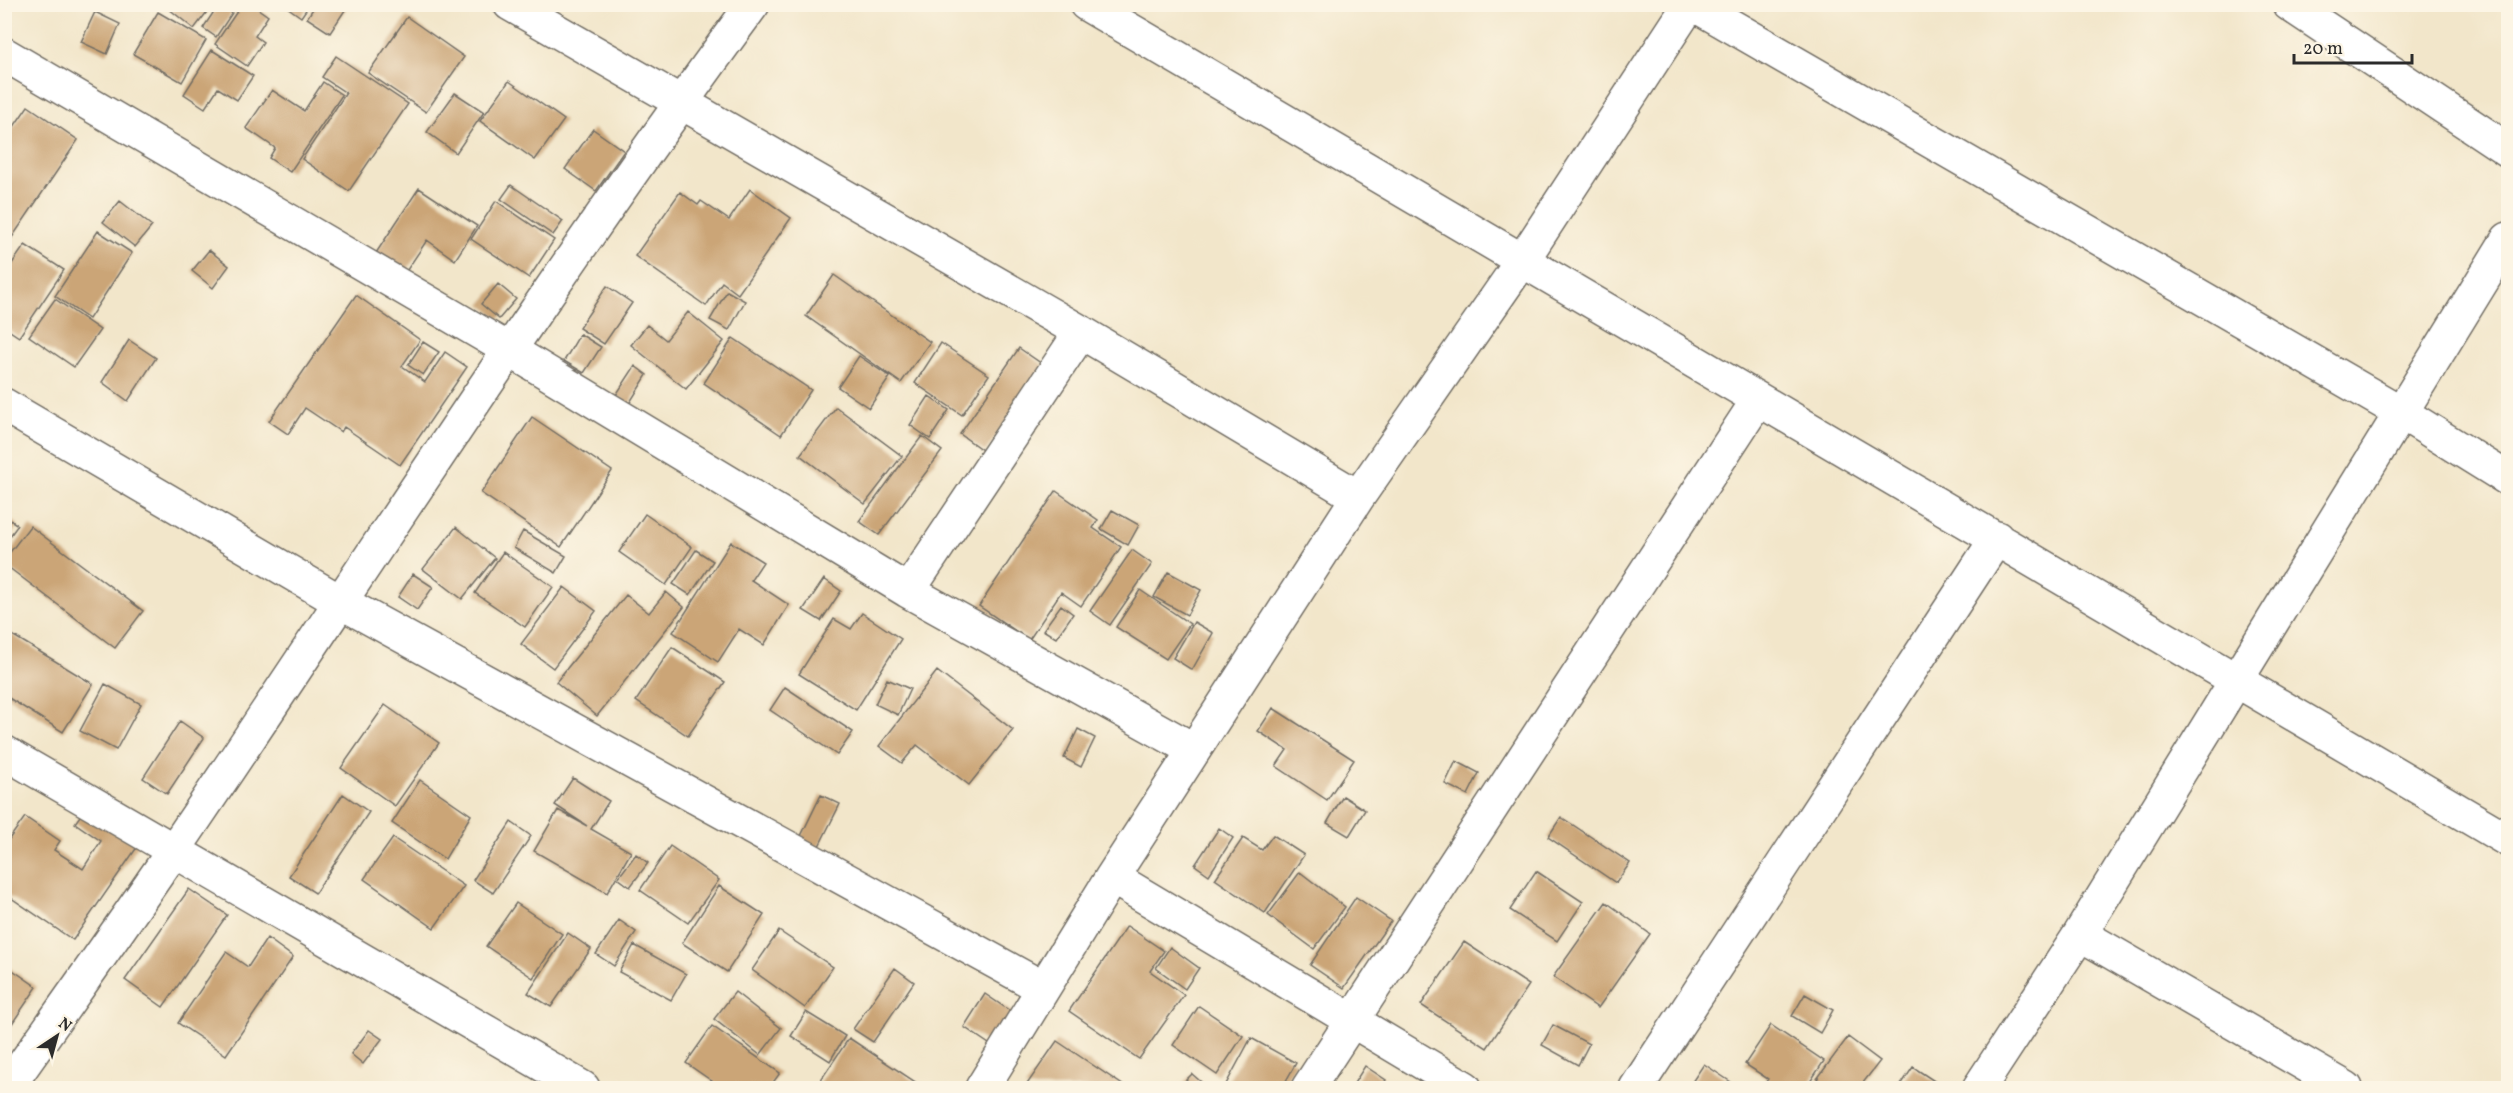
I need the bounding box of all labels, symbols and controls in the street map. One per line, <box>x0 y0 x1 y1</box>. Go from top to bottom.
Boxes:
scale bar <box>2294 27 2412 65</box>
text: 20 m <box>2303 37 2343 62</box>
north arrow <box>27 1006 87 1066</box>
text: N <box>53 1013 76 1038</box>

